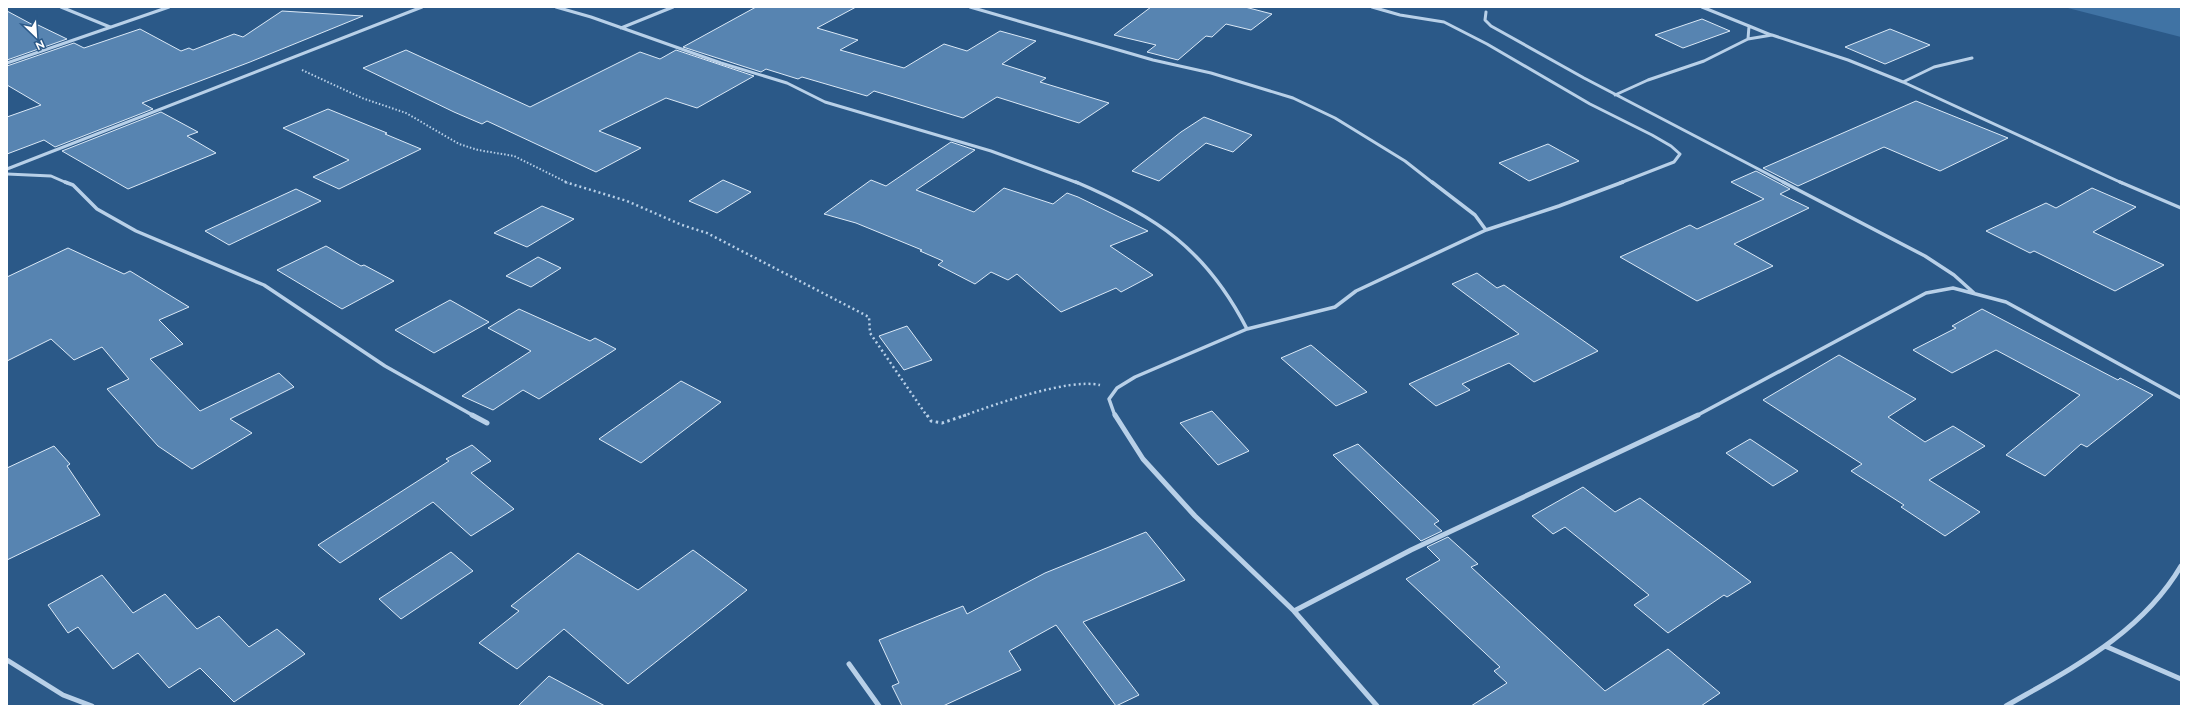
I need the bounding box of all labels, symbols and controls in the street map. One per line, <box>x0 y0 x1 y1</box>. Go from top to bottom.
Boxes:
north arrow <box>16 16 56 56</box>
text: N <box>33 37 47 52</box>

